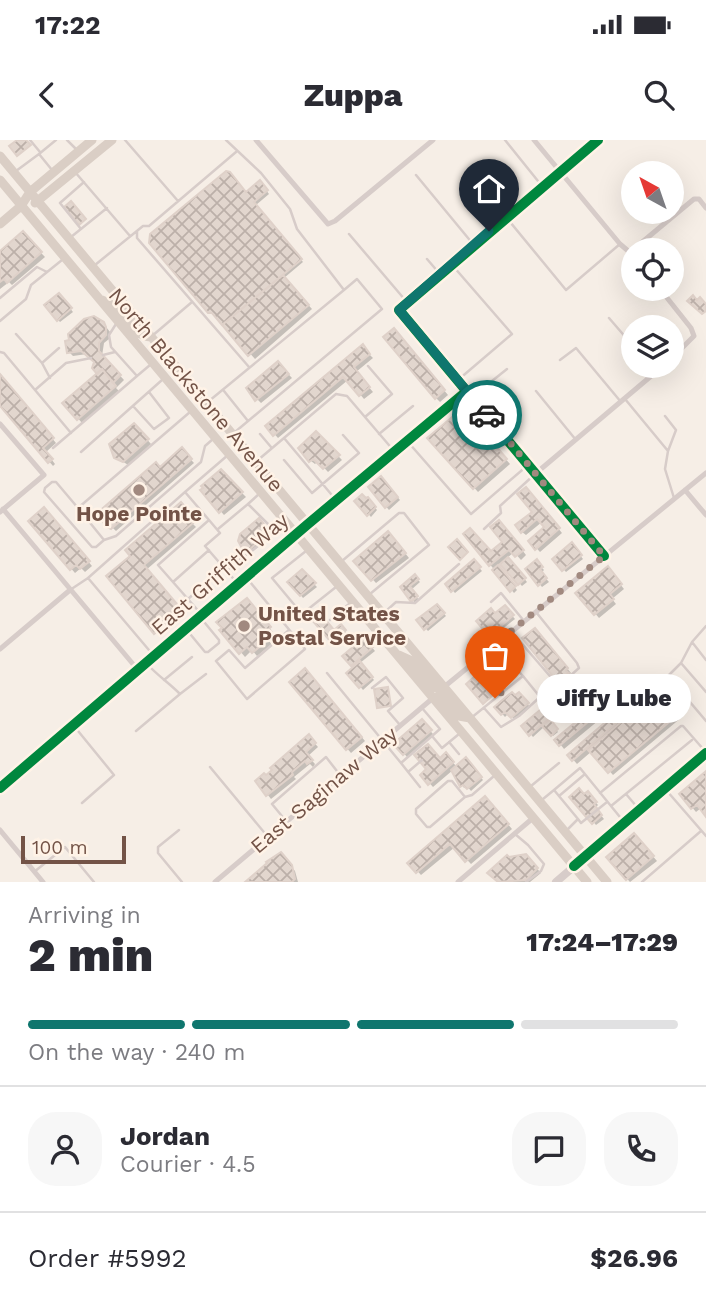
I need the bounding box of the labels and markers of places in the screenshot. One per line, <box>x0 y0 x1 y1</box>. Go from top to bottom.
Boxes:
pin <box>459 159 519 231</box>
marker: Hope Pointe <box>131 482 147 498</box>
place label: Hope Pointe <box>76 501 202 526</box>
place label: United States Postal Service <box>258 601 406 650</box>
marker: United States Postal Service <box>236 618 252 634</box>
pin <box>465 626 525 698</box>
callout: Jiffy Lube <box>537 674 691 722</box>

